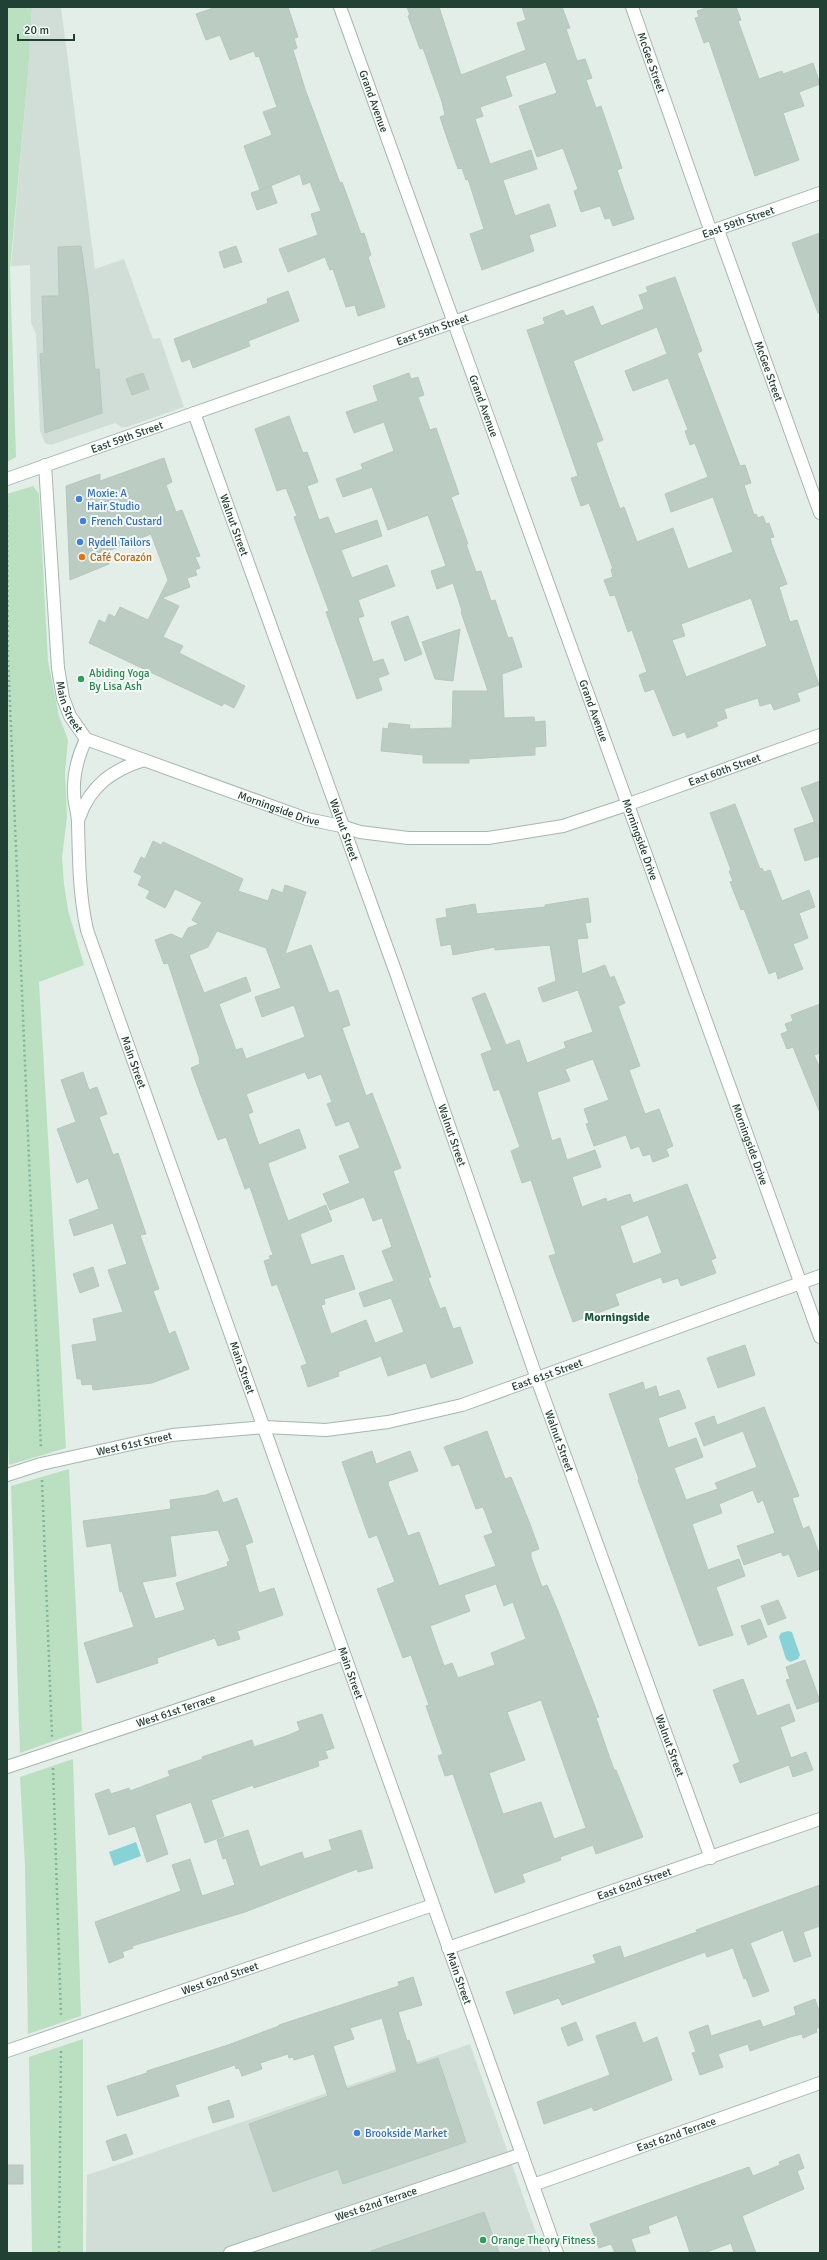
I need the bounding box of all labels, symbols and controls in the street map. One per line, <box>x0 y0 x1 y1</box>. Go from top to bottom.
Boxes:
scale bar <box>18 16 74 42</box>
text: 20 m <box>24 23 49 38</box>
street label: McGee Street <box>635 31 668 95</box>
street label: Grand Avenue <box>357 68 391 134</box>
street label: East 59th Street <box>700 203 776 241</box>
street label: East 59th Street <box>395 311 470 348</box>
street label: McGee Street <box>752 339 786 403</box>
street label: Grand Avenue <box>467 373 501 439</box>
street label: East 59th Street <box>89 418 165 456</box>
place label: Moxie: A Hair Studio <box>87 487 140 513</box>
street label: Walnut Street <box>217 492 252 558</box>
marker: Moxie: A Hair Studio <box>74 494 84 504</box>
place label: French Custard <box>91 515 162 528</box>
marker: French Custard <box>78 516 88 526</box>
place label: Rydell Tailors <box>88 536 151 549</box>
marker: Rydell Tailors <box>75 537 85 547</box>
place label: Café Corazón <box>90 551 152 564</box>
marker: Café Corazón <box>77 552 87 562</box>
place label: Abiding Yoga By Lisa Ash <box>89 667 150 693</box>
marker: Abiding Yoga By Lisa Ash <box>76 674 86 684</box>
street label: Grand Avenue <box>577 678 611 744</box>
street label: Main Street <box>54 680 86 735</box>
street label: East 60th Street <box>687 751 762 789</box>
street label: Morningside Drive <box>236 788 321 828</box>
street label: Walnut Street <box>327 797 361 863</box>
street label: Morningside Drive <box>620 797 661 882</box>
street label: Main Street <box>119 1034 149 1090</box>
street label: Walnut Street <box>436 1102 469 1168</box>
street label: Morningside Drive <box>730 1102 771 1187</box>
district label: Morningside <box>584 1310 650 1325</box>
street label: Main Street <box>227 1340 258 1396</box>
street label: East 61st Street <box>510 1356 584 1393</box>
street label: Walnut Street <box>542 1408 577 1474</box>
street label: West 61st Street <box>95 1429 173 1458</box>
street label: Main Street <box>336 1645 366 1701</box>
street label: West 61st Terrace <box>134 1691 217 1730</box>
street label: Walnut Street <box>653 1713 687 1778</box>
street label: East 62nd Street <box>595 1865 673 1902</box>
street label: Main Street <box>444 1950 475 2006</box>
street label: West 62nd Street <box>180 1959 260 1997</box>
street label: East 62nd Terrace <box>635 2114 718 2154</box>
place label: Brookside Market <box>365 2127 447 2140</box>
marker: Brookside Market <box>352 2128 362 2138</box>
street label: West 62nd Terrace <box>333 2184 419 2224</box>
place label: Orange Theory Fitness <box>491 2234 596 2247</box>
marker: Orange Theory Fitness <box>478 2235 488 2245</box>

